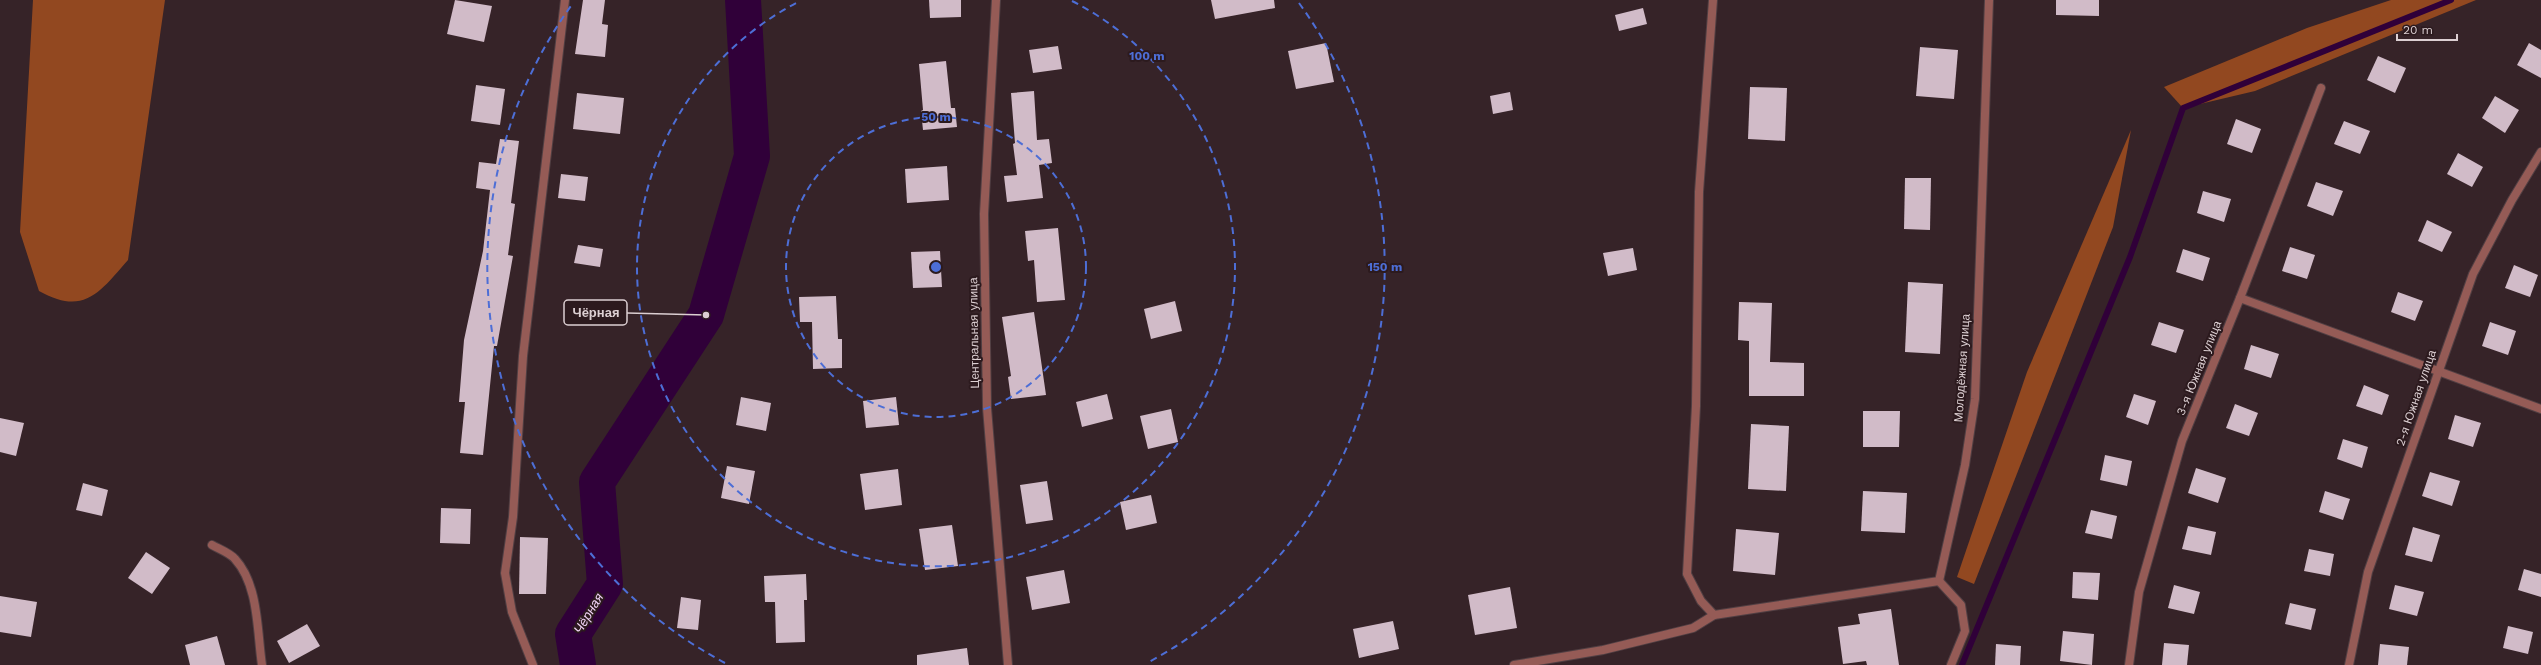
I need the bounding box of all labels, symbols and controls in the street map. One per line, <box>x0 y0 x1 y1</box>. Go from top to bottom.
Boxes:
scale bar <box>2397 16 2457 42</box>
text: 20 m <box>2403 23 2433 37</box>
text: 100 m <box>1129 49 1165 63</box>
text: 50 m <box>921 110 951 124</box>
centre of rings <box>929 260 943 274</box>
text: 150 m <box>1368 260 1402 274</box>
street label: Центральная улица <box>966 277 982 389</box>
callout: Чёрная <box>564 300 627 325</box>
text: Чёрная <box>573 305 619 320</box>
street label: Молодёжная улица <box>1951 313 1973 423</box>
street label: 3-я Южная улица <box>2174 318 2224 417</box>
street label: 2-я Южная улица <box>2393 348 2439 448</box>
water label: Чёрная <box>571 590 606 636</box>

